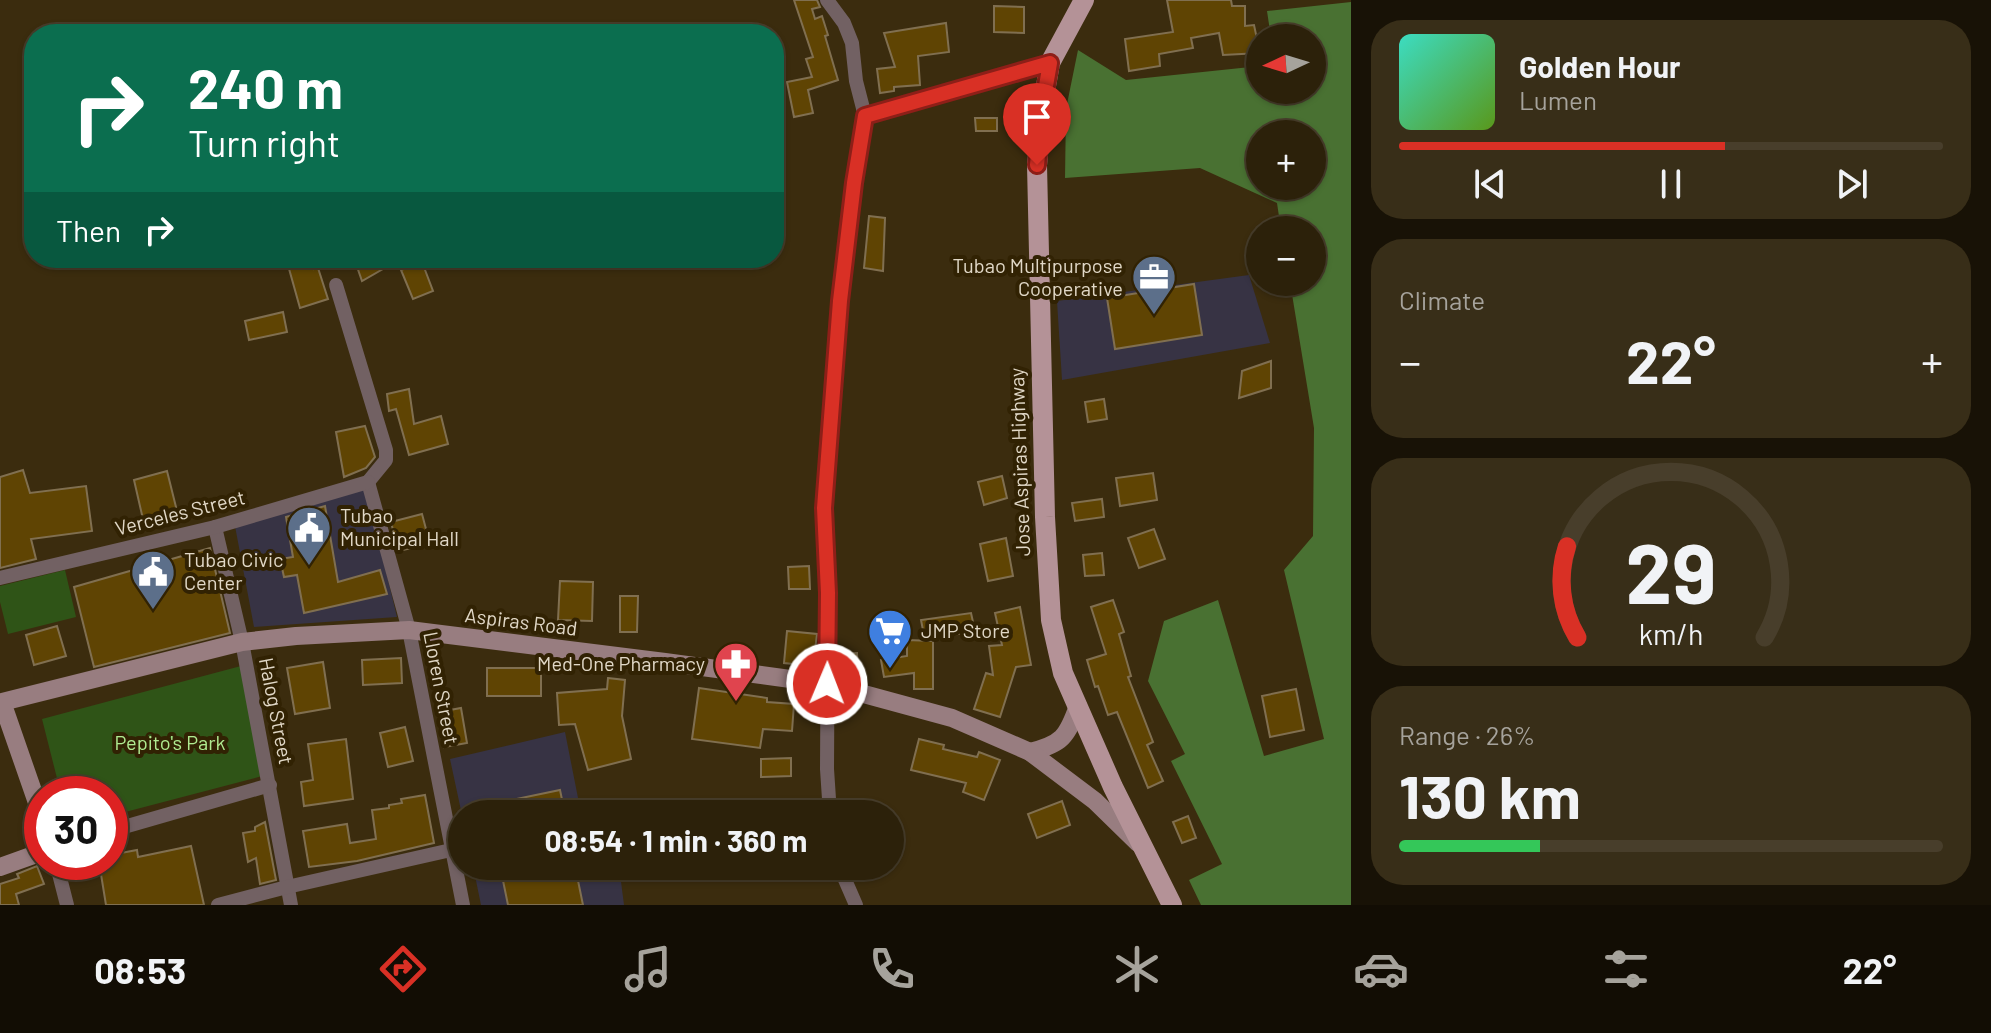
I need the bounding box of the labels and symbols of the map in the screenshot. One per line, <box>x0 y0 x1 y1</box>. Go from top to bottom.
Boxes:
north arrow <box>1246 24 1326 104</box>
pin <box>1003 83 1071 165</box>
place label: Tubao Multipurpose Cooperative <box>953 253 1123 300</box>
office icon: Tubao Multipurpose Cooperative <box>1130 253 1178 316</box>
street label: Jose Aspiras Highway <box>1004 367 1034 557</box>
street label: Verceles Street <box>112 484 247 540</box>
place label: Tubao Municipal Hall <box>340 503 459 550</box>
public building icon: Tubao Municipal Hall <box>285 504 333 567</box>
place label: Tubao Civic Center <box>184 547 284 594</box>
public building icon: Tubao Civic Center <box>129 548 177 611</box>
street label: Aspiras Road <box>463 602 579 640</box>
supermarket icon: JMP Store <box>866 607 914 670</box>
place label: JMP Store <box>921 618 1010 642</box>
street label: Lloren Street <box>419 630 465 746</box>
pharmacy icon: Med-One Pharmacy <box>712 640 760 703</box>
position arrow <box>785 642 869 726</box>
place label: Med-One Pharmacy <box>537 651 705 675</box>
street label: Halog Street <box>255 655 299 766</box>
park label: Pepito's Park <box>115 730 225 754</box>
speed limit sign: 30 <box>24 776 128 880</box>

